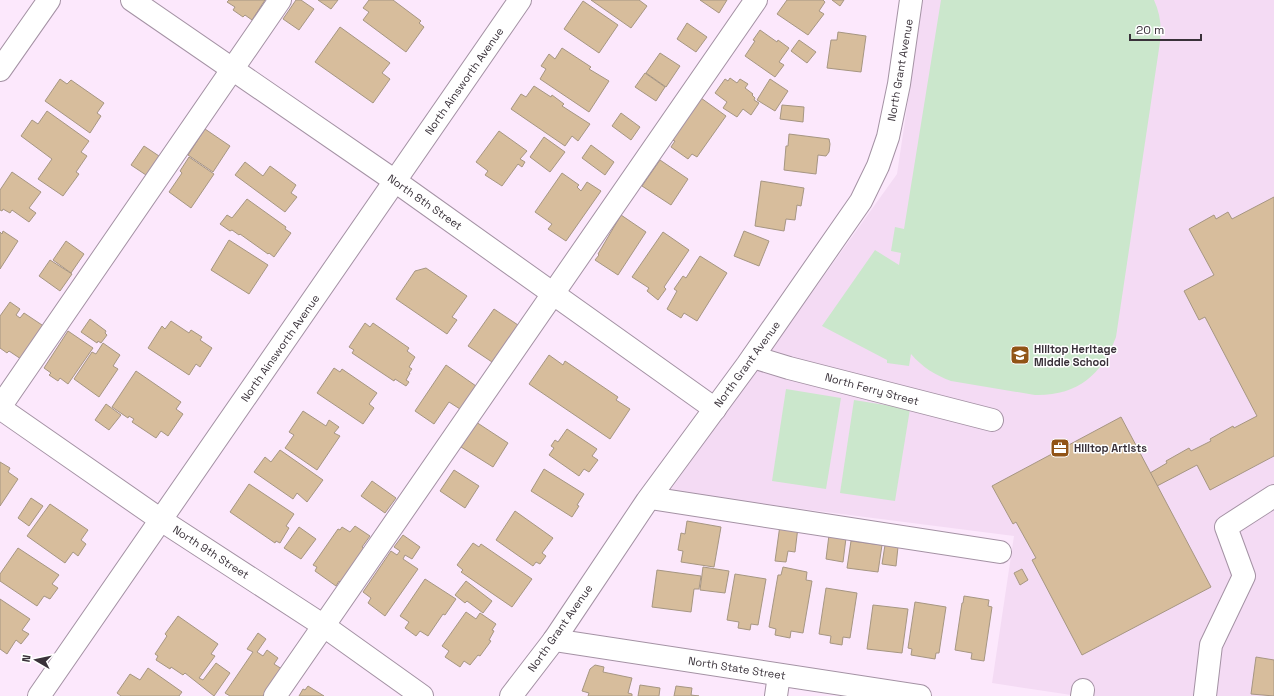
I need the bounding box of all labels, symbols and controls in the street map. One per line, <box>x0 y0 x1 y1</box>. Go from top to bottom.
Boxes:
scale bar <box>1130 16 1201 42</box>
street label: North Grant Avenue <box>884 18 916 122</box>
text: 20 m <box>1136 22 1164 38</box>
street label: North Ainsworth Avenue <box>422 25 506 137</box>
street label: North 8th Street <box>385 171 465 233</box>
street label: North Ainsworth Avenue <box>238 292 322 404</box>
street label: North Grant Avenue <box>711 318 783 410</box>
place label: Hilltop Heritage Middle School <box>1034 342 1117 369</box>
school or university icon: Hilltop Heritage Middle School <box>1009 344 1031 366</box>
street label: North Ferry Street <box>823 370 921 408</box>
office icon: Hilltop Artists <box>1049 437 1071 459</box>
place label: Hilltop Artists <box>1074 441 1147 455</box>
street label: North 9th Street <box>170 522 252 582</box>
street label: North Grant Avenue <box>525 582 595 674</box>
north arrow <box>16 640 56 680</box>
street label: North State Street <box>687 653 787 683</box>
text: N <box>19 654 34 663</box>

